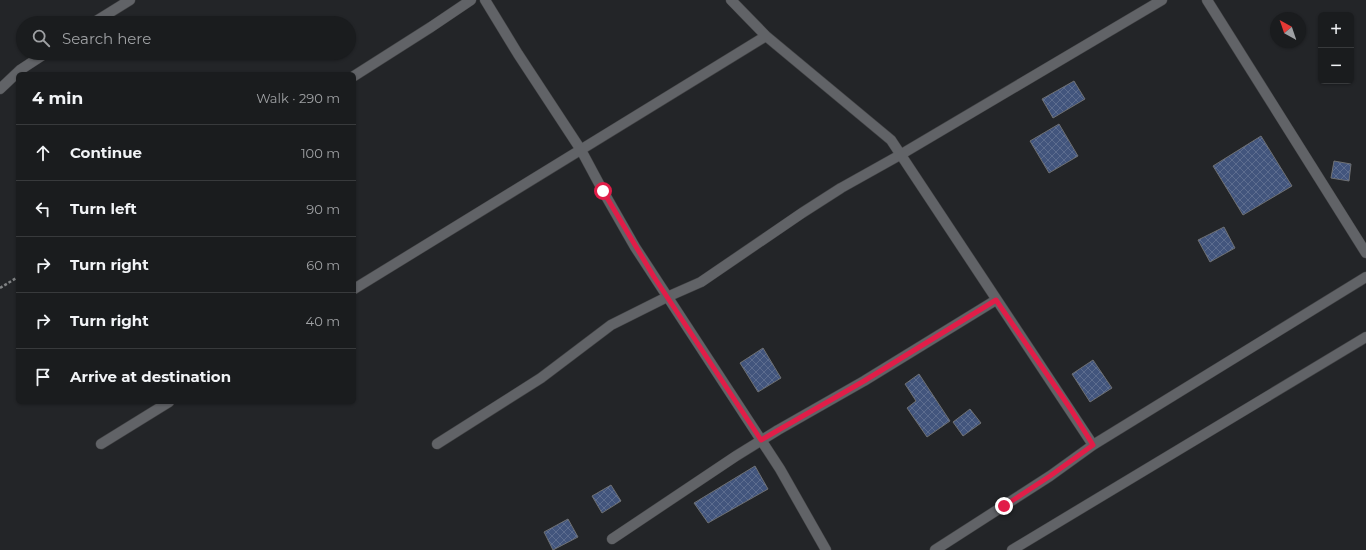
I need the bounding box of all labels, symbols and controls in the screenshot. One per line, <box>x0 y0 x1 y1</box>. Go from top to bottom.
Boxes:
north arrow <box>1270 12 1306 48</box>
map controls <box>1318 12 1354 84</box>
button: + <box>1318 12 1354 48</box>
search box <box>16 16 356 60</box>
icon: search <box>30 27 52 49</box>
text: Search here <box>62 29 151 48</box>
button: − <box>1318 48 1354 84</box>
text: 4 min <box>32 88 83 108</box>
text: Walk · 290 m <box>256 90 340 106</box>
icon: ahead <box>32 142 54 164</box>
text: Continue <box>70 143 142 162</box>
text: 100 m <box>301 145 340 161</box>
route start <box>594 182 612 200</box>
icon: left <box>32 198 54 220</box>
text: Turn left <box>70 199 137 218</box>
text: 90 m <box>306 201 340 217</box>
icon: right <box>32 254 54 276</box>
text: Turn right <box>70 255 149 274</box>
text: 60 m <box>306 257 340 273</box>
icon: right <box>32 310 54 332</box>
text: Turn right <box>70 311 149 330</box>
text: 40 m <box>306 313 340 329</box>
icon: arrive <box>32 366 54 388</box>
text: Arrive at destination <box>70 367 231 386</box>
route end <box>995 497 1013 515</box>

